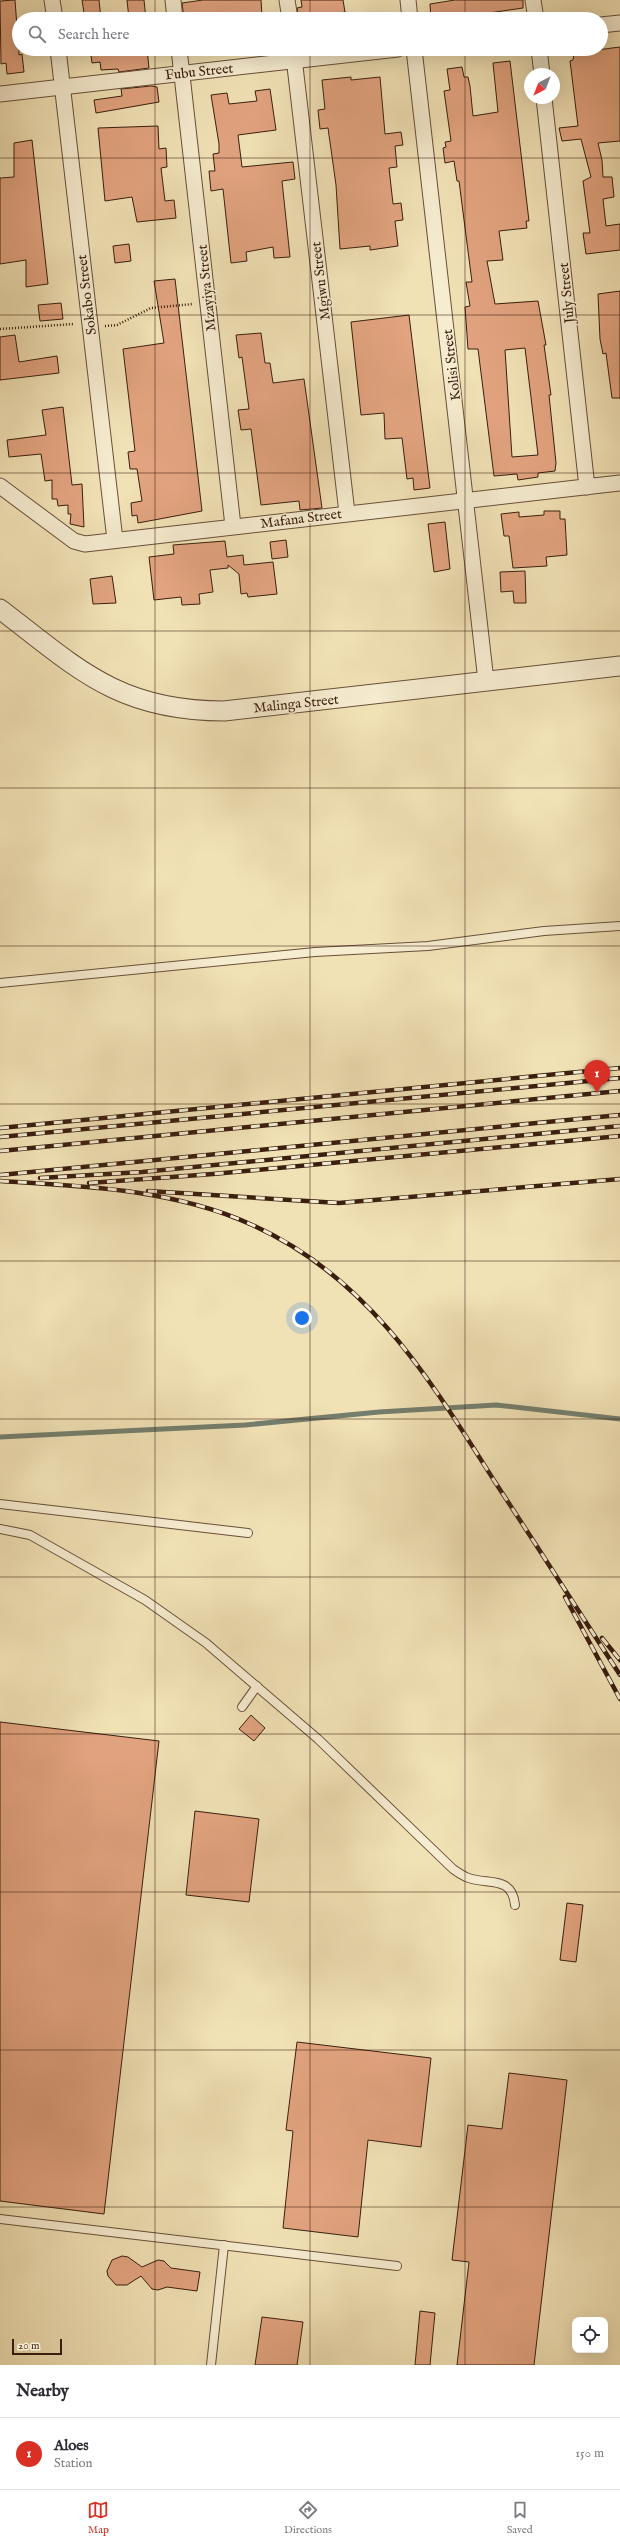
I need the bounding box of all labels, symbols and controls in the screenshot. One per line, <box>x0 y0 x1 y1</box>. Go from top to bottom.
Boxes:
search box <box>12 12 608 56</box>
icon: search <box>26 23 48 45</box>
text: Search here <box>58 25 129 44</box>
street label: Fubu Street <box>164 59 234 85</box>
north arrow <box>524 68 560 104</box>
street label: Mgiwu Street <box>307 241 335 321</box>
street label: Mzayiya Street <box>193 244 220 332</box>
street label: Sokabo Street <box>73 253 101 336</box>
street label: July Street <box>555 261 579 326</box>
street label: Kolisi Street <box>439 328 465 402</box>
street label: Mafana Street <box>259 505 343 533</box>
street label: Malinga Street <box>253 691 340 717</box>
pin: 1 <box>584 1060 610 1093</box>
your location <box>292 1308 312 1328</box>
map controls <box>572 2317 608 2353</box>
button: locate <box>572 2317 608 2353</box>
scale bar <box>12 2337 62 2356</box>
text: 20 m <box>18 2339 39 2353</box>
text: Nearby <box>16 2381 69 2402</box>
text: Aloes <box>54 2436 88 2455</box>
text: 1 <box>27 2445 31 2462</box>
text: 150 m <box>575 2445 604 2462</box>
text: Station <box>54 2455 93 2472</box>
tab: Map <box>87 2499 109 2537</box>
tab: Directions <box>284 2499 332 2537</box>
tab: Saved <box>507 2499 533 2537</box>

